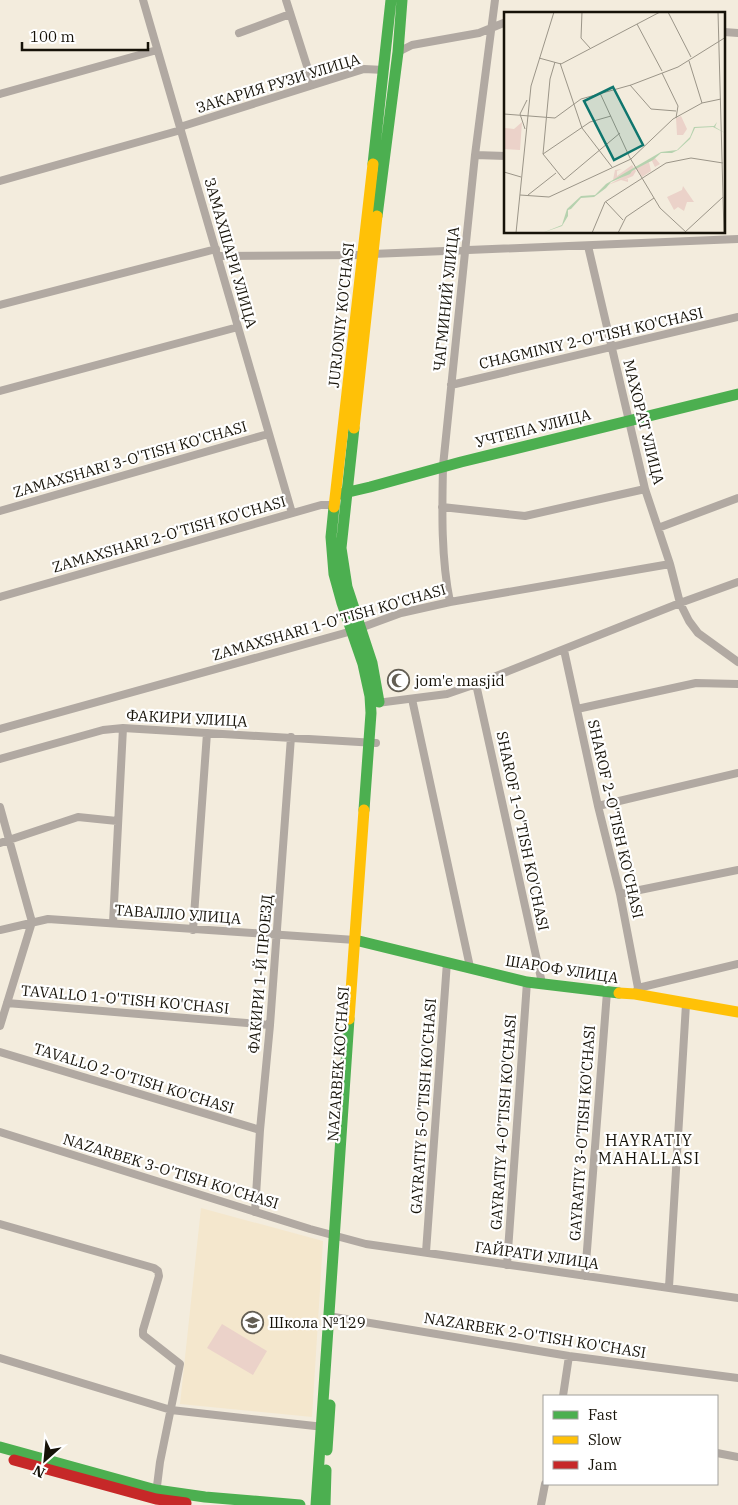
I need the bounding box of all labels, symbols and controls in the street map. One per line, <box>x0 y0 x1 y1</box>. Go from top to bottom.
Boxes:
inset map <box>504 12 726 234</box>
scale bar <box>22 20 149 52</box>
text: 100 m <box>30 27 75 46</box>
street label: ЗАКАРИЯ РУЗИ УЛИЦА <box>194 49 363 117</box>
street label: ЗАМАХШАРИ УЛИЦА <box>200 176 262 331</box>
street label: ЧАГМИНИЙ УЛИЦА <box>429 225 463 373</box>
street label: JURJONIY KO'CHASI <box>324 241 358 389</box>
street label: CHAGMINIY 2-O'TISH KO'CHASI <box>477 303 705 373</box>
street label: МАХОРАТ УЛИЦА <box>619 357 669 487</box>
street label: УЧТЕПА УЛИЦА <box>473 404 593 452</box>
street label: ZAMAXSHARI 3-O'TISH KO'CHASI <box>11 416 249 502</box>
street label: ZAMAXSHARI 2-O'TISH KO'CHASI <box>50 491 288 577</box>
street label: ZAMAXSHARI 1-O'TISH KO'CHASI <box>210 579 448 665</box>
mosque icon: jom'e masjid <box>387 668 411 692</box>
place label: jom'e masjid <box>414 671 505 690</box>
street label: ФАКИРИ УЛИЦА <box>126 705 249 731</box>
street label: SHAROF 2-O'TISH KO'CHASI <box>584 718 648 920</box>
street label: SHAROF 1-O'TISH KO'CHASI <box>493 729 553 933</box>
street label: ФАКИРИ 1-Й ПРОЕЗД <box>244 894 276 1054</box>
street label: ТАВАЛЛО УЛИЦА <box>114 900 243 928</box>
street label: ШАРОФ УЛИЦА <box>504 951 621 987</box>
street label: TAVALLO 1-O'TISH KO'CHASI <box>20 980 230 1018</box>
street label: NAZARBEK KO'CHASI <box>323 986 353 1142</box>
street label: GAYRATIY 5-O'TISH KO'CHASI <box>406 997 440 1215</box>
street label: GAYRATIY 4-O'TISH KO'CHASI <box>486 1013 520 1231</box>
street label: GAYRATIY 3-O'TISH KO'CHASI <box>565 1024 599 1242</box>
street label: TAVALLO 2-O'TISH KO'CHASI <box>31 1038 237 1118</box>
street label: NAZARBEK 3-O'TISH KO'CHASI <box>61 1129 281 1213</box>
district label: HAYRATIY MAHALLASI <box>598 1130 700 1168</box>
street label: ГАЙРАТИ УЛИЦА <box>474 1237 601 1273</box>
street label: NAZARBEK 2-O'TISH KO'CHASI <box>423 1308 647 1362</box>
school or university icon: Школа №129 <box>241 1310 265 1334</box>
place label: Школа №129 <box>269 1313 366 1332</box>
legend <box>543 1395 718 1485</box>
text: Fast <box>588 1405 618 1424</box>
text: Slow <box>588 1430 622 1449</box>
north arrow <box>20 1435 70 1485</box>
text: Jam <box>588 1455 617 1474</box>
text: N <box>30 1461 48 1482</box>

